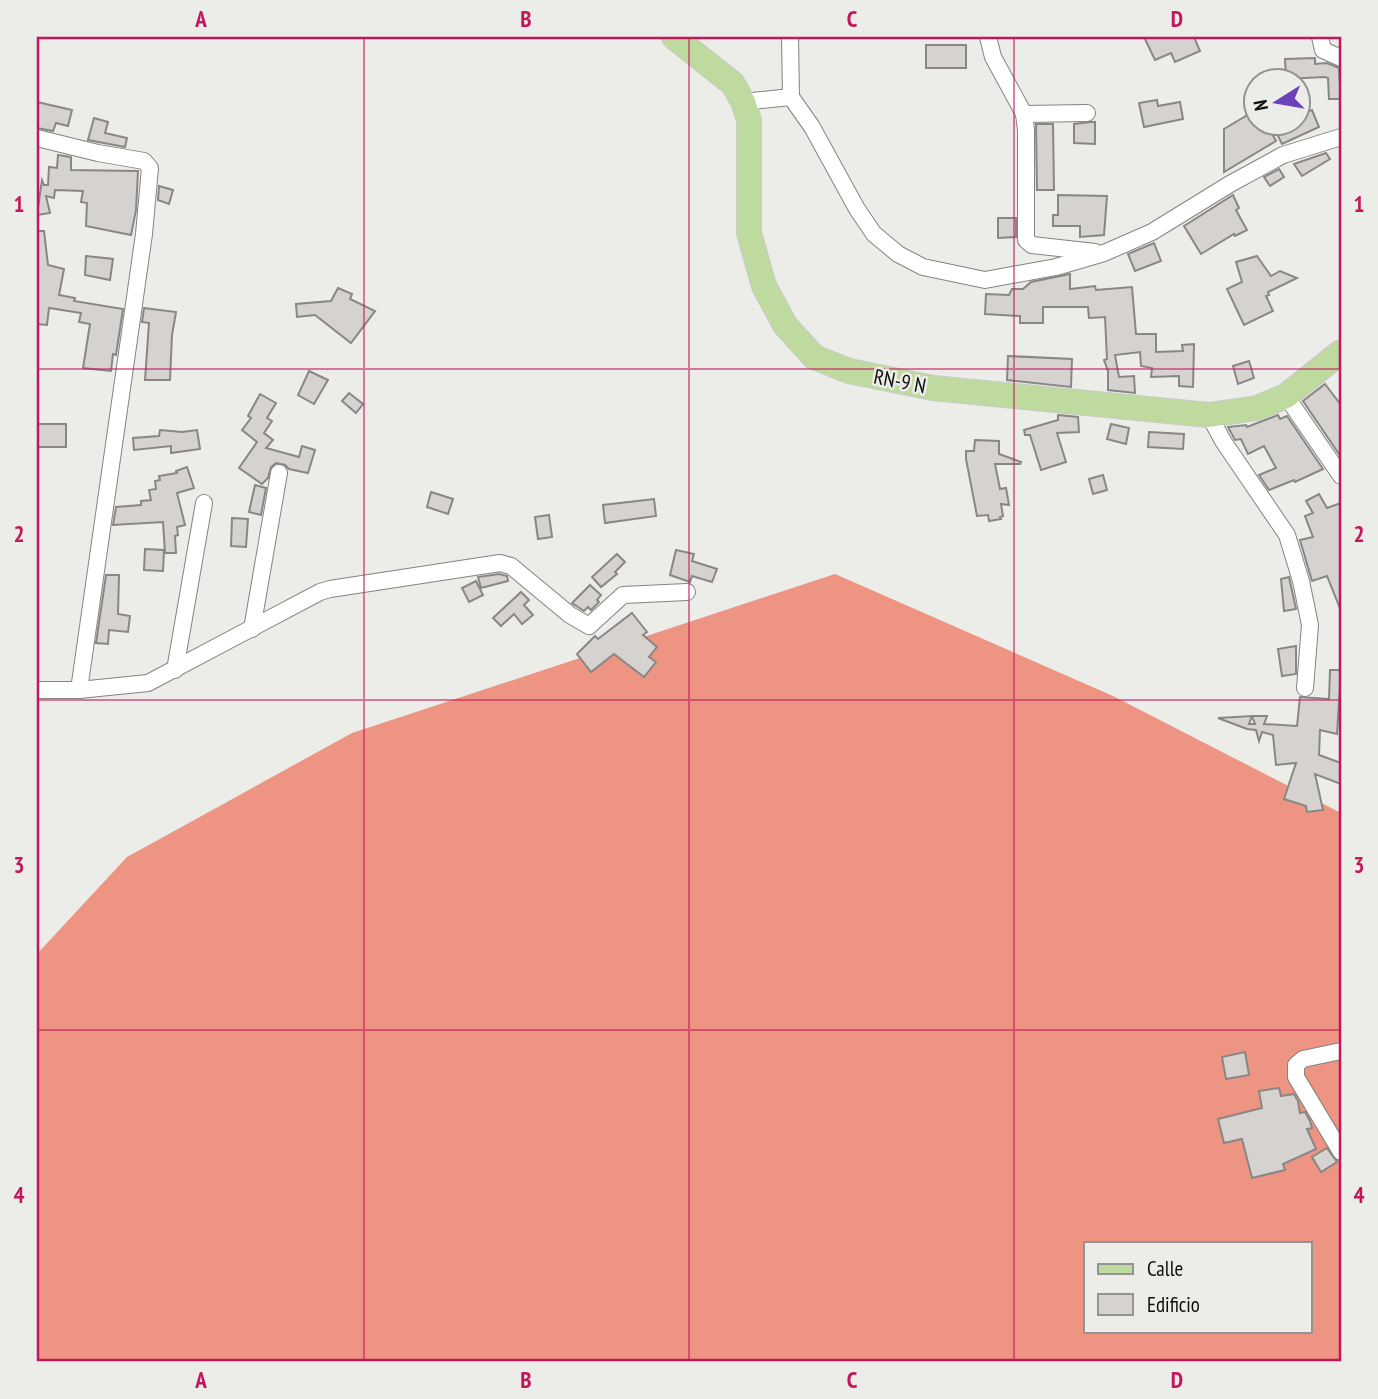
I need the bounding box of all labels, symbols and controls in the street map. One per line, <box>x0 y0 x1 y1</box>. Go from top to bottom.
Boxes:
text: A <box>194 4 207 33</box>
text: B <box>520 4 532 33</box>
text: C <box>847 4 858 33</box>
text: D <box>1171 4 1183 33</box>
north arrow <box>1242 66 1312 136</box>
text: N <box>1248 98 1273 113</box>
text: 1 <box>14 189 25 218</box>
text: 1 <box>1354 189 1365 218</box>
street label: RN-9 N <box>872 363 928 399</box>
text: 2 <box>14 519 25 548</box>
text: 2 <box>1354 519 1365 548</box>
text: 3 <box>14 850 25 879</box>
text: 3 <box>1354 850 1365 879</box>
text: 4 <box>14 1180 25 1209</box>
text: 4 <box>1354 1180 1365 1209</box>
legend <box>1084 1242 1312 1332</box>
text: Calle <box>1147 1255 1183 1282</box>
text: Edificio <box>1147 1291 1200 1318</box>
text: A <box>194 1365 207 1394</box>
text: B <box>520 1365 532 1394</box>
text: C <box>847 1365 858 1394</box>
text: D <box>1171 1365 1183 1394</box>

